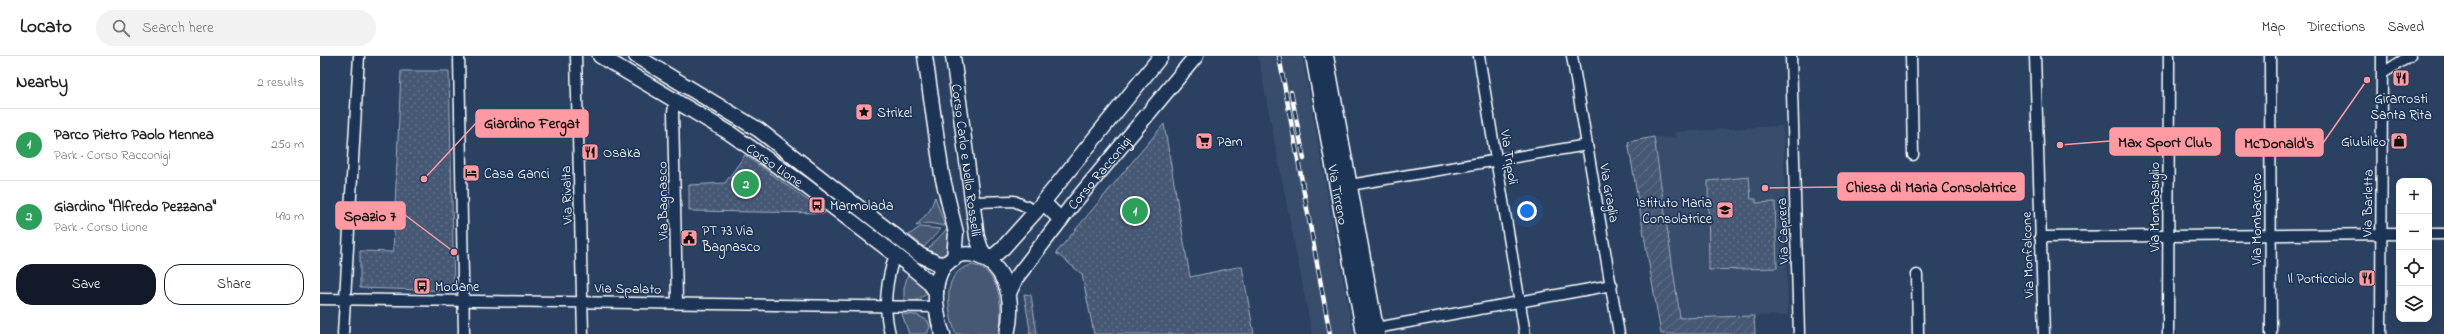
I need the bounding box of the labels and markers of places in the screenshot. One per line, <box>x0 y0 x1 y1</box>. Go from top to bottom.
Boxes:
restaurant icon: Girarrosti Santa Rita <box>2391 68 2411 88</box>
place label: Girarrosti Santa Rita <box>2370 89 2432 126</box>
place icon: Strike! <box>854 102 874 122</box>
place label: Strike! <box>877 103 912 124</box>
callout: Giardino Fergat <box>476 110 588 137</box>
callout: Max Sport Club <box>2110 128 2220 155</box>
callout: McDonald's <box>2236 129 2323 156</box>
supermarket icon: Pam <box>1194 131 1214 151</box>
shop icon: Giubileo <box>2389 131 2409 151</box>
place label: Pam <box>1217 132 1243 153</box>
place label: Giubileo <box>2341 132 2386 153</box>
restaurant icon: Osaka <box>580 142 600 162</box>
place label: Osaka <box>603 143 641 164</box>
hotel icon: Casa Ganci <box>461 163 481 183</box>
place label: Casa Ganci <box>484 164 549 185</box>
pin: 2 <box>733 169 759 199</box>
callout: Chiesa di Maria Consolatrice <box>1838 173 2024 200</box>
place label: Istituto Maria Consolatrice <box>1636 193 1713 230</box>
bus stop icon: Marmolada <box>807 195 827 215</box>
place label: Marmolada <box>830 196 893 217</box>
pin: 1 <box>1122 196 1148 226</box>
school or university icon: Istituto Maria Consolatrice <box>1715 200 1735 220</box>
callout: Spazio 7 <box>336 202 405 229</box>
place label: PT 73 Via Bagnasco <box>701 221 760 259</box>
public building icon: PT 73 Via Bagnasco <box>679 228 699 248</box>
restaurant icon: Il Porticciolo <box>2357 268 2377 288</box>
place label: Il Porticciolo <box>2287 269 2354 290</box>
bus stop icon: Modane <box>412 276 432 296</box>
place label: Modane <box>435 277 480 298</box>

